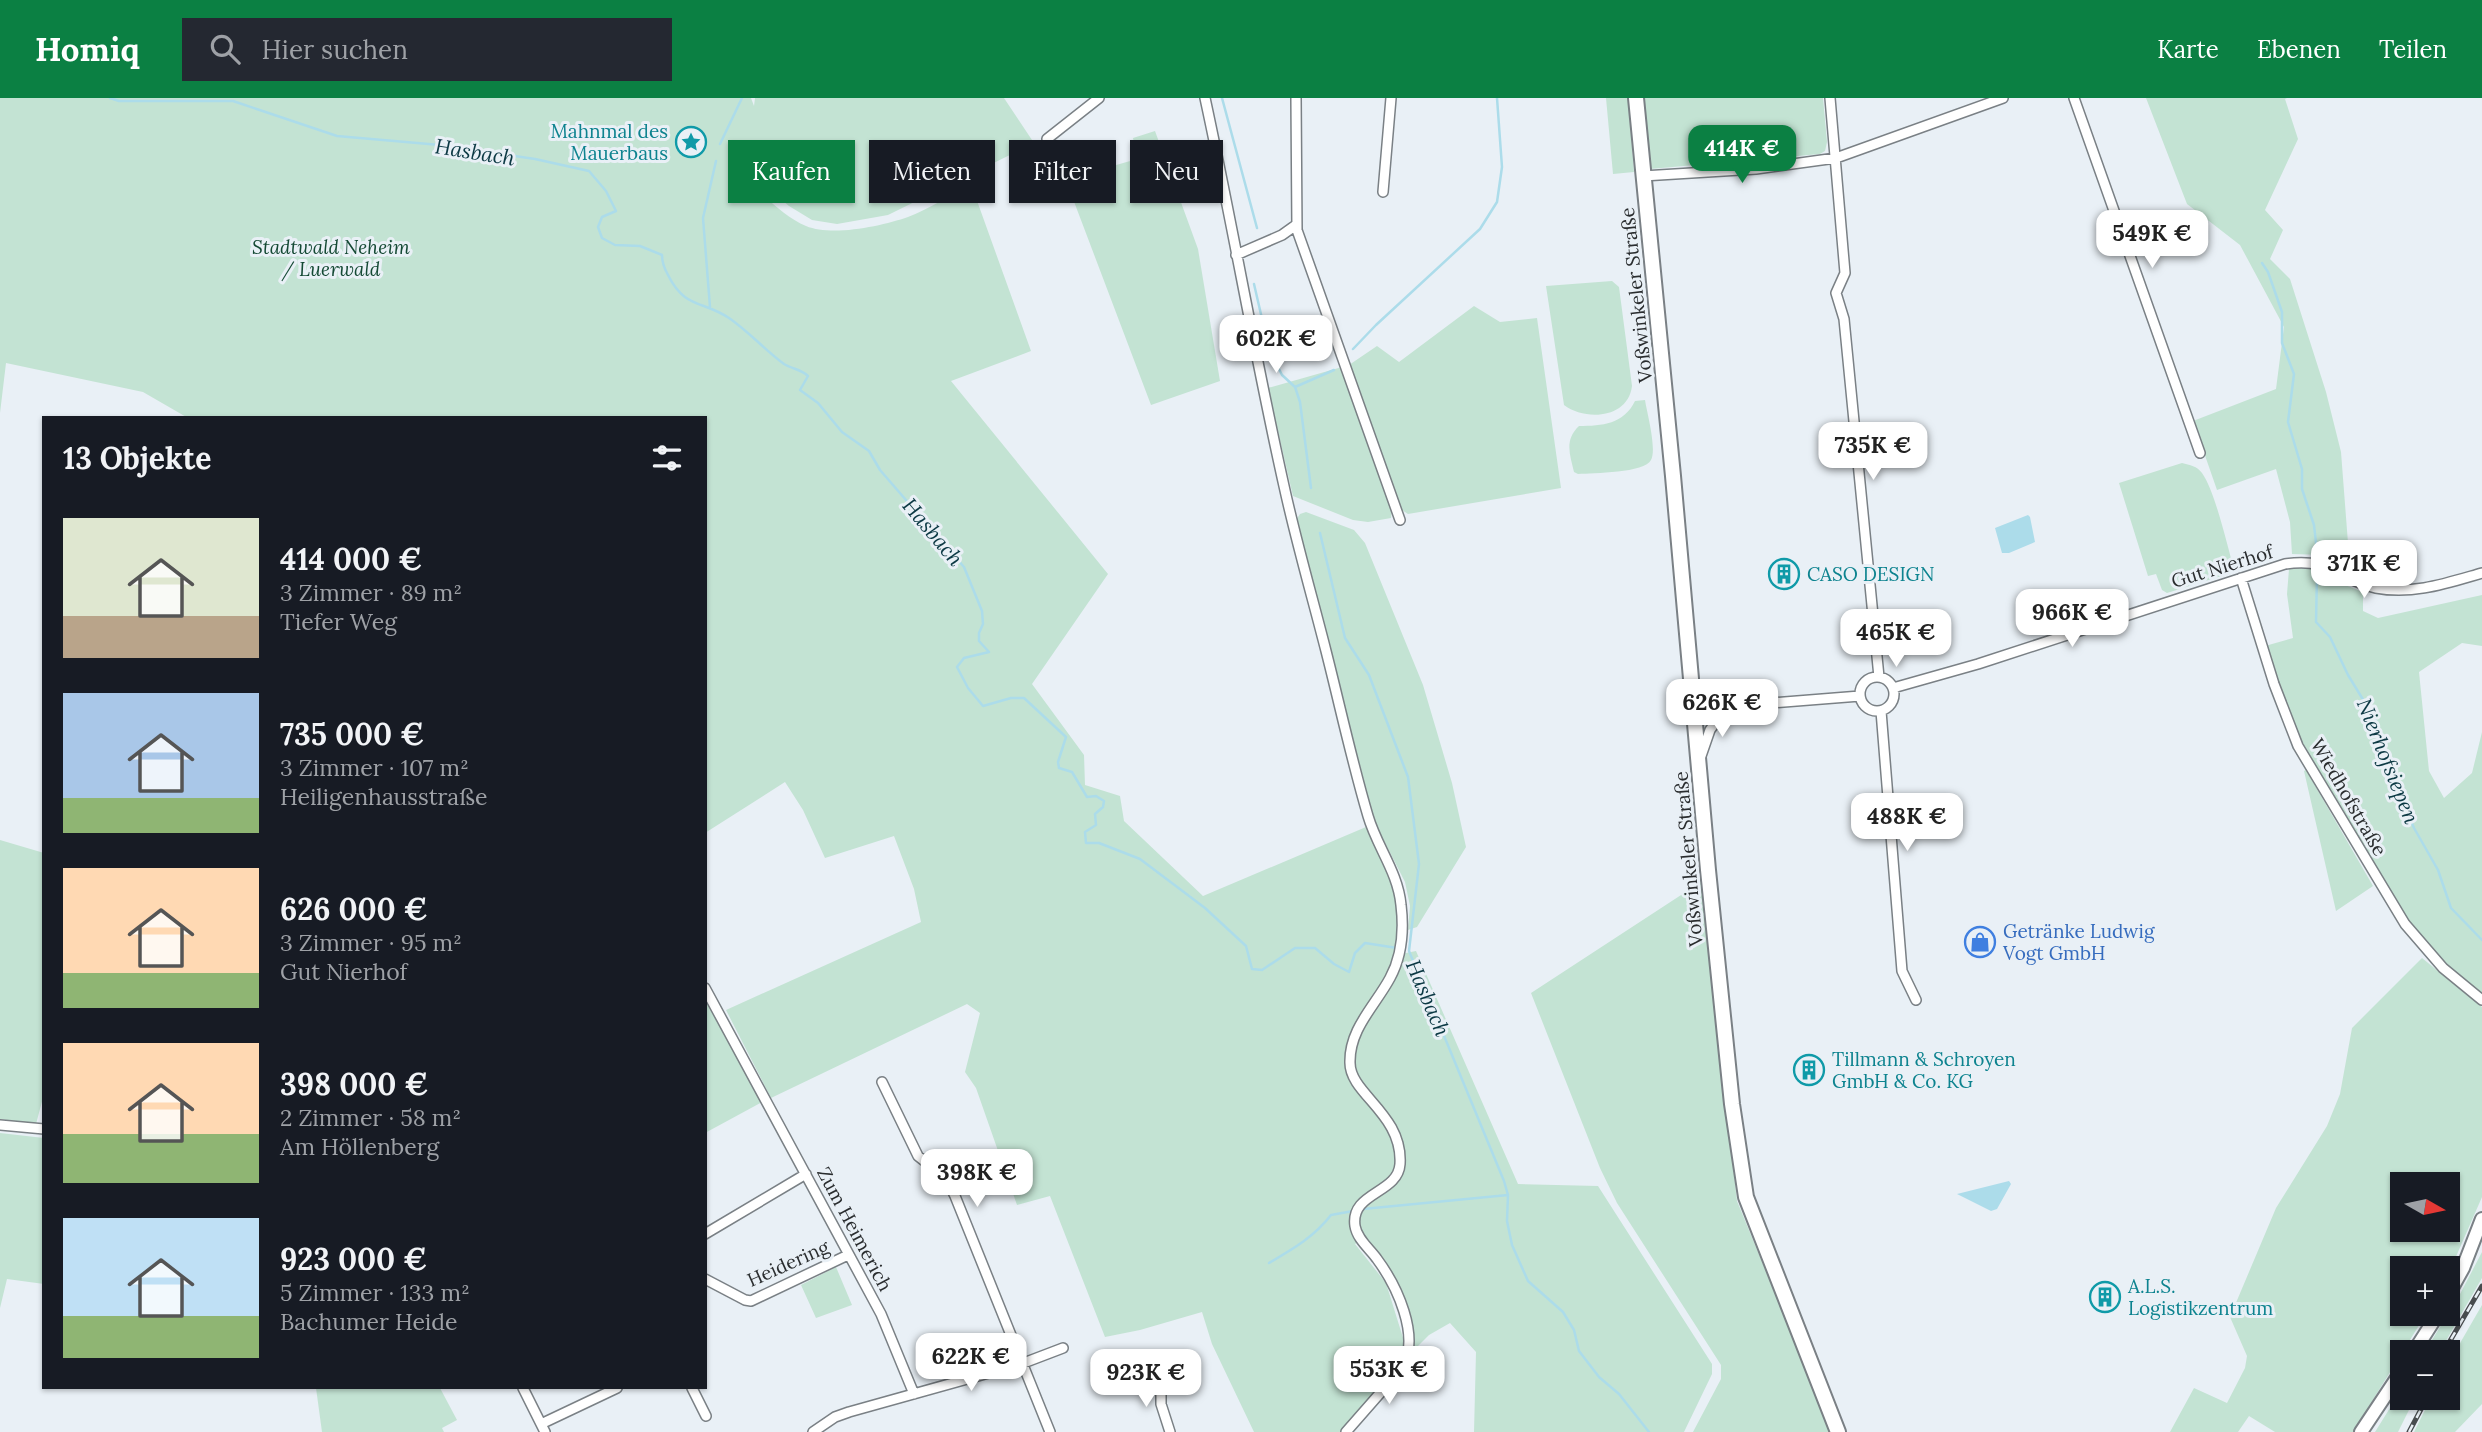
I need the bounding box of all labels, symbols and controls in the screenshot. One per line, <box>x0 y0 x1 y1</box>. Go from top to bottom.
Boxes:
search box <box>182 18 672 81</box>
text: Homiq <box>35 28 140 70</box>
icon: search <box>206 30 244 68</box>
text: Hier suchen <box>262 33 408 66</box>
text: Karte <box>2157 34 2219 65</box>
text: Ebenen <box>2257 34 2341 65</box>
text: Teilen <box>2379 34 2447 65</box>
place label: Mahnmal des Mauerbaus <box>550 119 668 165</box>
place icon: Mahnmal des Mauerbaus <box>674 125 708 159</box>
pin: 414K € <box>1685 126 1799 185</box>
water label: Hasbach <box>433 132 517 172</box>
text: 414K € <box>1704 133 1780 162</box>
chip: Kaufen <box>728 140 855 203</box>
chip: Mieten <box>869 140 995 203</box>
chip: Filter <box>1009 140 1116 203</box>
chip: Neu <box>1130 140 1223 203</box>
street label: Voßwinkeler Straße <box>1615 206 1657 385</box>
pin: 549K € <box>2095 211 2209 270</box>
text: 549K € <box>2112 218 2192 247</box>
park label: Stadtwald Neheim / Luerwald <box>252 235 410 282</box>
pin: 602K € <box>1219 316 1333 375</box>
text: 602K € <box>1235 323 1317 352</box>
pin: 735K € <box>1816 422 1930 482</box>
text: 735K € <box>1834 430 1912 459</box>
text: 13 Objekte <box>63 439 211 477</box>
icon: filters <box>648 439 686 477</box>
water label: Hasbach <box>897 492 969 572</box>
street label: Gut Nierhof <box>2168 539 2277 593</box>
text: 414 000 € <box>280 540 422 578</box>
pin: 371K € <box>2307 540 2421 600</box>
icon: home <box>119 546 203 630</box>
text: 371K € <box>2327 548 2401 577</box>
building icon: CASO DESIGN <box>1767 557 1801 591</box>
place label: CASO DESIGN <box>1807 562 1935 586</box>
text: 3 Zimmer · 89 m² <box>280 578 462 607</box>
pin: 966K € <box>2015 589 2129 649</box>
text: 966K € <box>2032 597 2112 626</box>
text: Tiefer Weg <box>280 607 397 636</box>
pin: 465K € <box>1839 610 1953 669</box>
text: 465K € <box>1856 617 1936 646</box>
pin: 626K € <box>1665 680 1779 739</box>
text: 626K € <box>1682 687 1762 716</box>
water label: Nierhofsiepen <box>2351 694 2425 828</box>
text: 735 000 € <box>280 715 424 753</box>
icon: home <box>119 721 203 805</box>
street label: Wiedhofstraße <box>2306 734 2392 860</box>
text: 3 Zimmer · 107 m² <box>280 753 469 782</box>
street label: Voßwinkeler Straße <box>1668 770 1708 949</box>
text: Heiligenhausstraße <box>280 782 487 811</box>
pin: 488K € <box>1850 794 1964 853</box>
text: 488K € <box>1867 801 1947 830</box>
text: 626 000 € <box>280 890 428 928</box>
icon: home <box>119 896 203 980</box>
place label: Getränke Ludwig Vogt GmbH <box>2002 919 2155 965</box>
shop icon: Getränke Ludwig Vogt GmbH <box>1963 925 1997 959</box>
text: 3 Zimmer · 95 m² <box>280 928 462 957</box>
water label: Hasbach <box>1400 956 1456 1040</box>
text: Gut Nierhof <box>280 957 407 986</box>
place label: Tillmann & Schroyen GmbH & Co. KG <box>1832 1047 2016 1093</box>
building icon: Tillmann & Schroyen GmbH & Co. KG <box>1792 1053 1826 1087</box>
text: 398 000 € <box>280 1065 429 1103</box>
icon: home <box>119 1071 203 1155</box>
text: 2 Zimmer · 58 m² <box>280 1103 461 1132</box>
text: Am Höllenberg <box>280 1132 439 1161</box>
pin: 398K € <box>920 1150 1034 1209</box>
text: 398K € <box>937 1157 1017 1186</box>
street label: Zum Heimerich <box>812 1163 898 1295</box>
north arrow <box>2390 1172 2460 1242</box>
map controls <box>2390 1172 2460 1410</box>
street label: Heidering <box>743 1234 833 1292</box>
text: 923 000 € <box>280 1240 427 1278</box>
icon: home <box>119 1246 203 1330</box>
button: + <box>2390 1256 2460 1326</box>
place label: A.L.S. Logistikzentrum <box>2127 1274 2273 1320</box>
text: 5 Zimmer · 133 m² <box>280 1278 470 1307</box>
building icon: A.L.S. Logistikzentrum <box>2088 1280 2122 1314</box>
text: Bachumer Heide <box>280 1307 458 1336</box>
pin: 622K € <box>914 1334 1028 1393</box>
button: − <box>2390 1340 2460 1410</box>
text: 622K € <box>932 1341 1010 1370</box>
pin: 553K € <box>1332 1346 1446 1406</box>
pin: 923K € <box>1089 1350 1203 1409</box>
text: 553K € <box>1350 1354 1428 1383</box>
text: 923K € <box>1106 1357 1186 1386</box>

